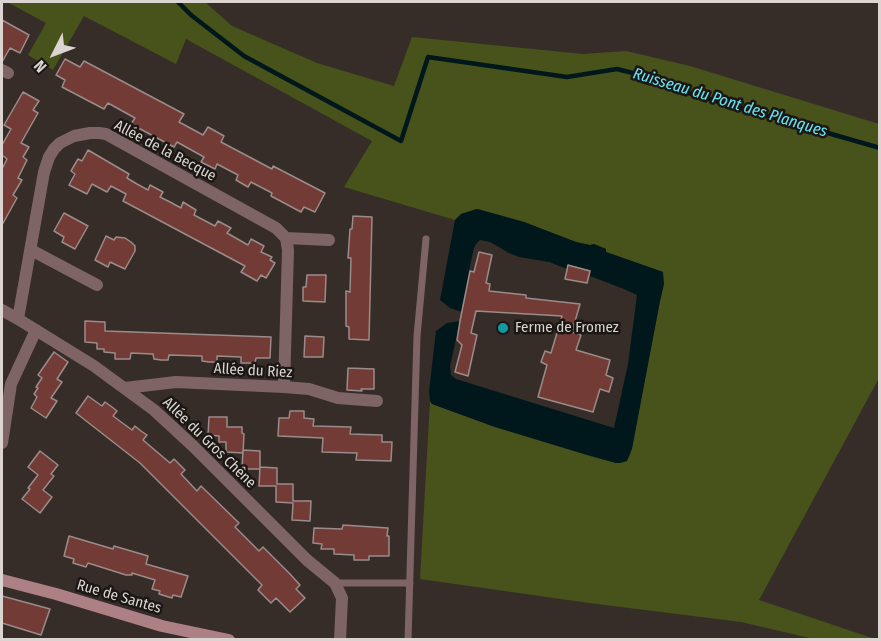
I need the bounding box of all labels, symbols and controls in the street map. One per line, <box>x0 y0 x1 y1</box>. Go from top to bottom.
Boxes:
north arrow <box>24 24 84 84</box>
text: N <box>30 56 51 76</box>
water label: Ruisseau du Pont des Planques <box>630 64 830 142</box>
street label: Allée de la Becque <box>111 117 219 185</box>
place label: Ferme de Fromez <box>515 319 619 337</box>
marker: Ferme de Fromez <box>496 321 510 335</box>
street label: Allée du Riez <box>213 360 293 382</box>
street label: Allée du Gros Chêne <box>159 394 259 492</box>
street label: Rue de Santes <box>75 576 163 618</box>

